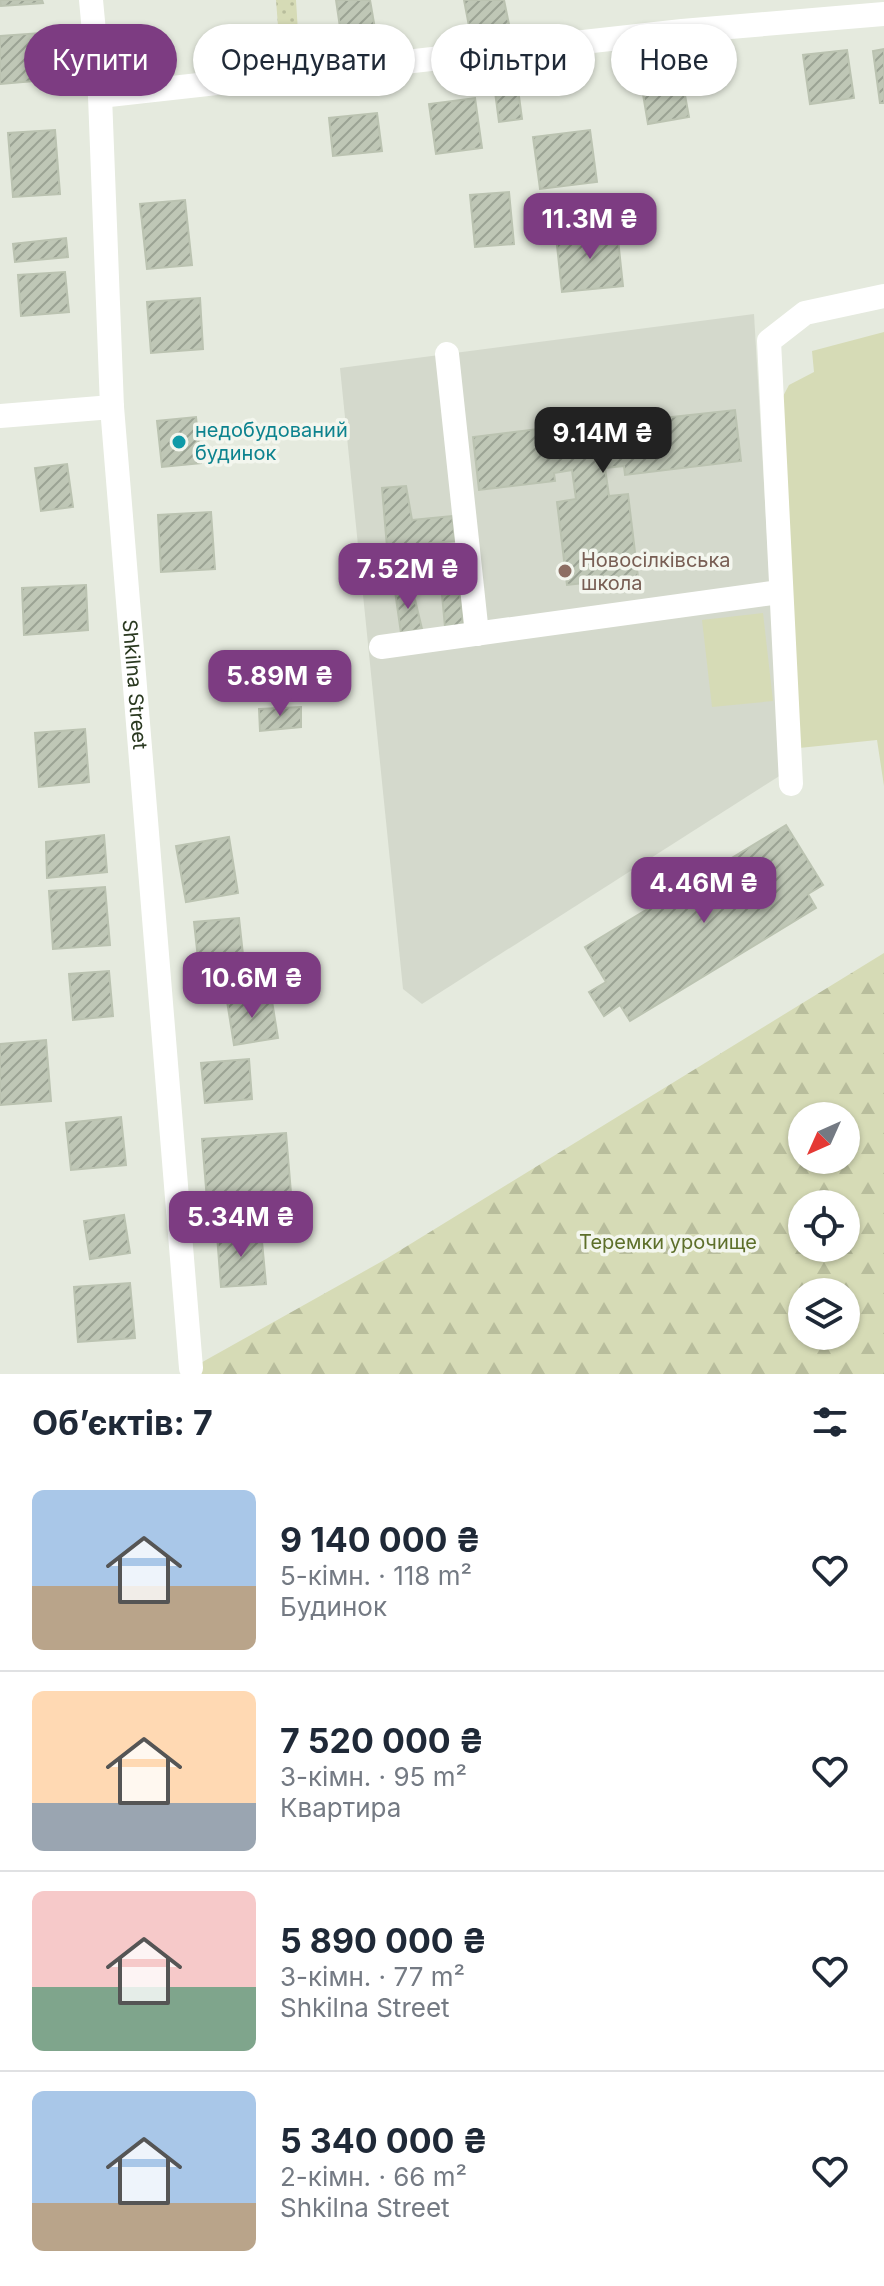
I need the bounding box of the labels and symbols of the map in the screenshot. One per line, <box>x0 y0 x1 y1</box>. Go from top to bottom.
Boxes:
pin: 11.3M ₴ <box>516 193 664 261</box>
pin: 9.14M ₴ <box>529 407 677 475</box>
place label: недобудований будинок <box>195 418 348 465</box>
marker: недобудований будинок <box>170 433 188 451</box>
pin: 7.52M ₴ <box>334 543 482 611</box>
place label: Новосілківська школа <box>581 548 731 595</box>
marker: Новосілківська школа <box>556 562 574 580</box>
street label: Shkilna Street <box>117 618 152 751</box>
pin: 5.89M ₴ <box>206 650 354 718</box>
pin: 4.46M ₴ <box>630 857 778 925</box>
pin: 10.6M ₴ <box>178 952 326 1020</box>
north arrow <box>788 1102 860 1174</box>
pin: 5.34M ₴ <box>167 1191 315 1259</box>
park label: Теремки урочище <box>579 1230 757 1254</box>

